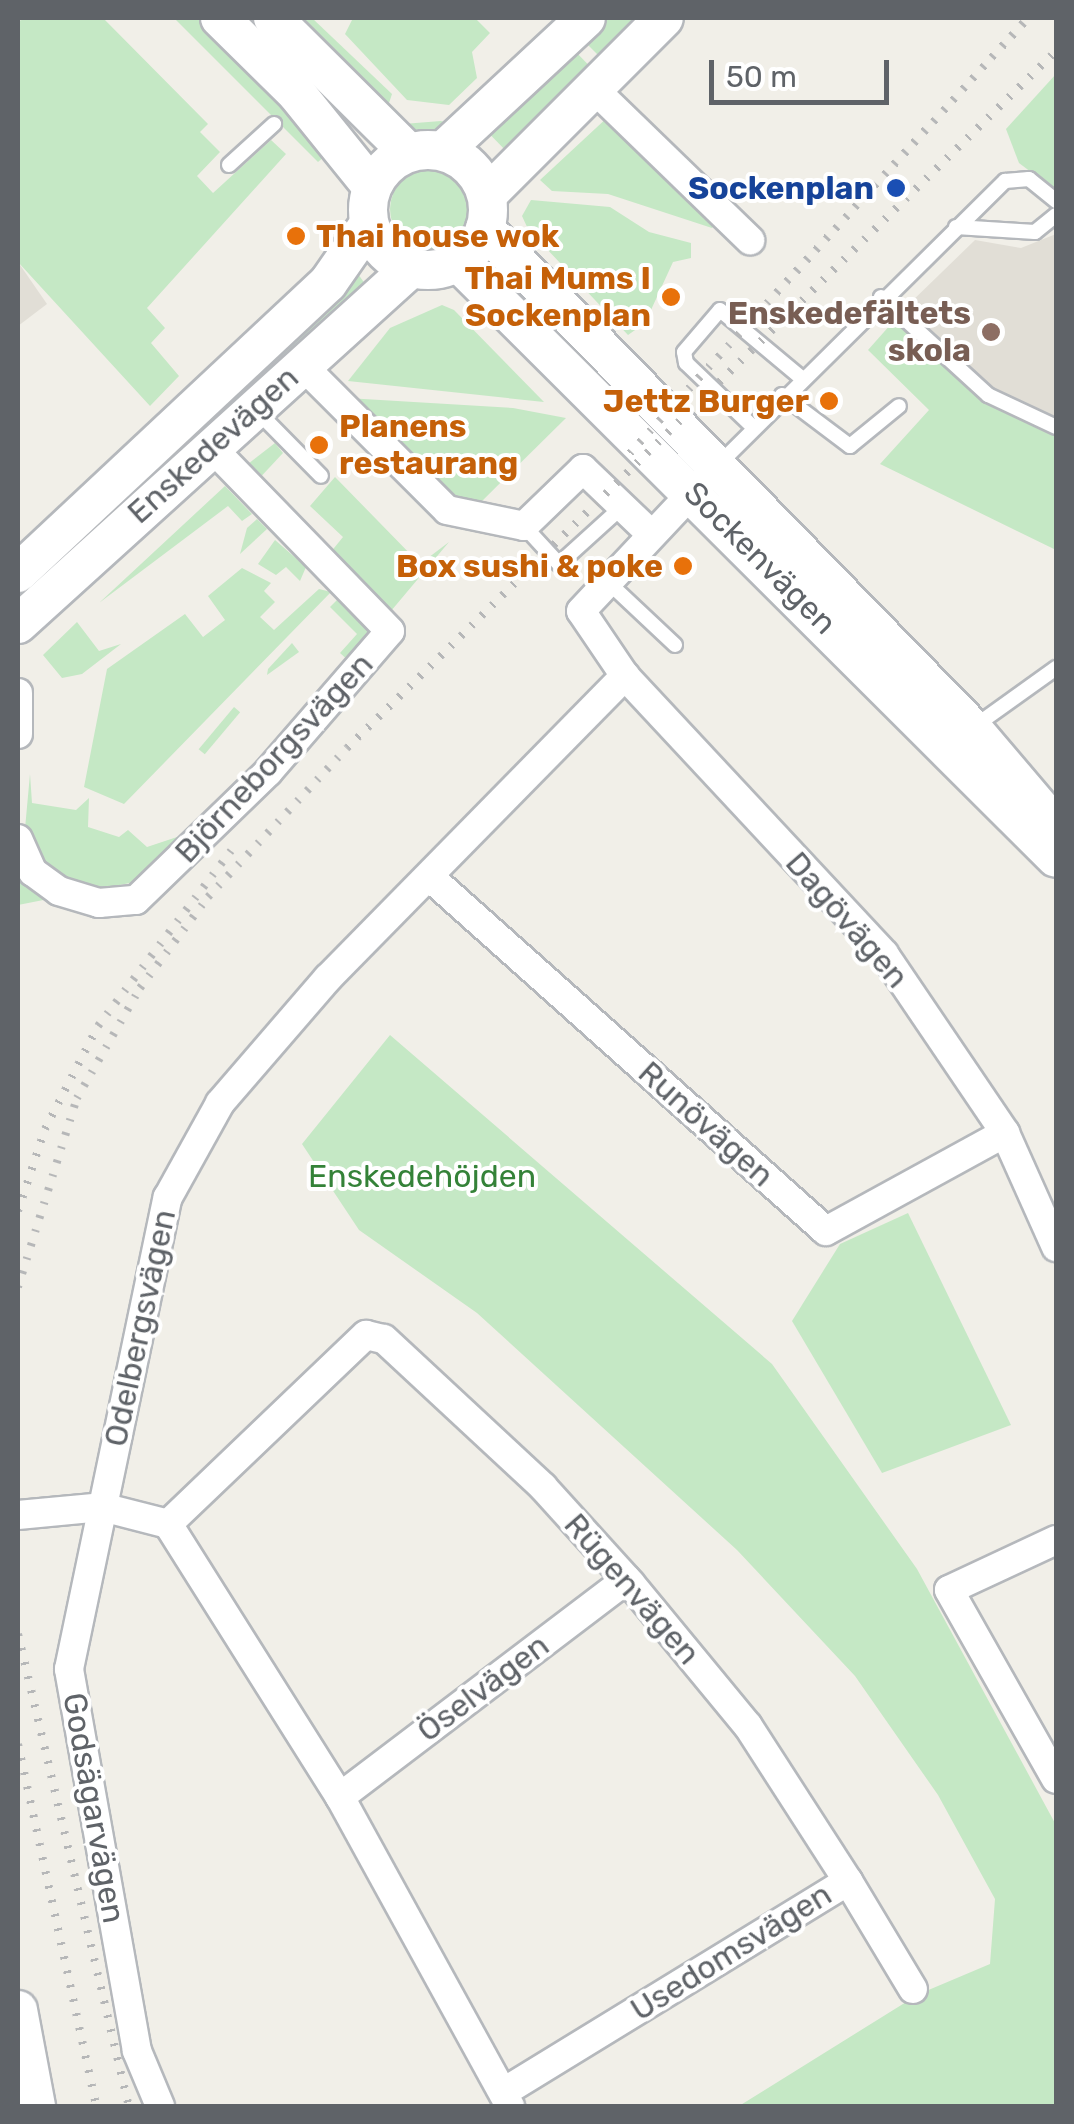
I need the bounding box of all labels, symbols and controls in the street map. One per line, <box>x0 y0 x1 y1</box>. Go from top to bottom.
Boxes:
scale bar <box>714 40 894 102</box>
text: 50 m <box>726 59 797 95</box>
place label: Sockenplan <box>688 169 874 207</box>
marker: Sockenplan <box>883 175 909 201</box>
place label: Thai house wok <box>316 217 560 255</box>
marker: Thai house wok <box>285 225 307 247</box>
place label: Thai Mums I Sockenplan <box>464 260 651 335</box>
marker: Thai Mums I Sockenplan <box>660 286 682 308</box>
place label: Enskedefältets skola <box>728 295 971 370</box>
marker: Enskedefältets skola <box>980 321 1002 343</box>
street label: Enskedevägen <box>120 358 306 532</box>
place label: Jettz Burger <box>603 382 809 420</box>
marker: Jettz Burger <box>818 390 840 412</box>
place label: Planens restaurang <box>339 408 518 483</box>
marker: Planens restaurang <box>308 434 330 456</box>
street label: Sockenvägen <box>676 474 844 642</box>
place label: Box sushi & poke <box>396 547 663 585</box>
marker: Box sushi & poke <box>672 555 694 577</box>
street label: Björneborgsvägen <box>167 645 381 871</box>
street label: Dagövägen <box>777 844 917 996</box>
street label: Runövägen <box>631 1053 781 1195</box>
park label: Enskedehöjden <box>308 1157 536 1195</box>
street label: Odelbergsvägen <box>96 1206 184 1450</box>
street label: Rügenvägen <box>556 1506 708 1672</box>
street label: Öselvägen <box>410 1626 556 1750</box>
street label: Godsägarvägen <box>55 1690 133 1926</box>
street label: Usedomsvägen <box>624 1875 838 2029</box>

